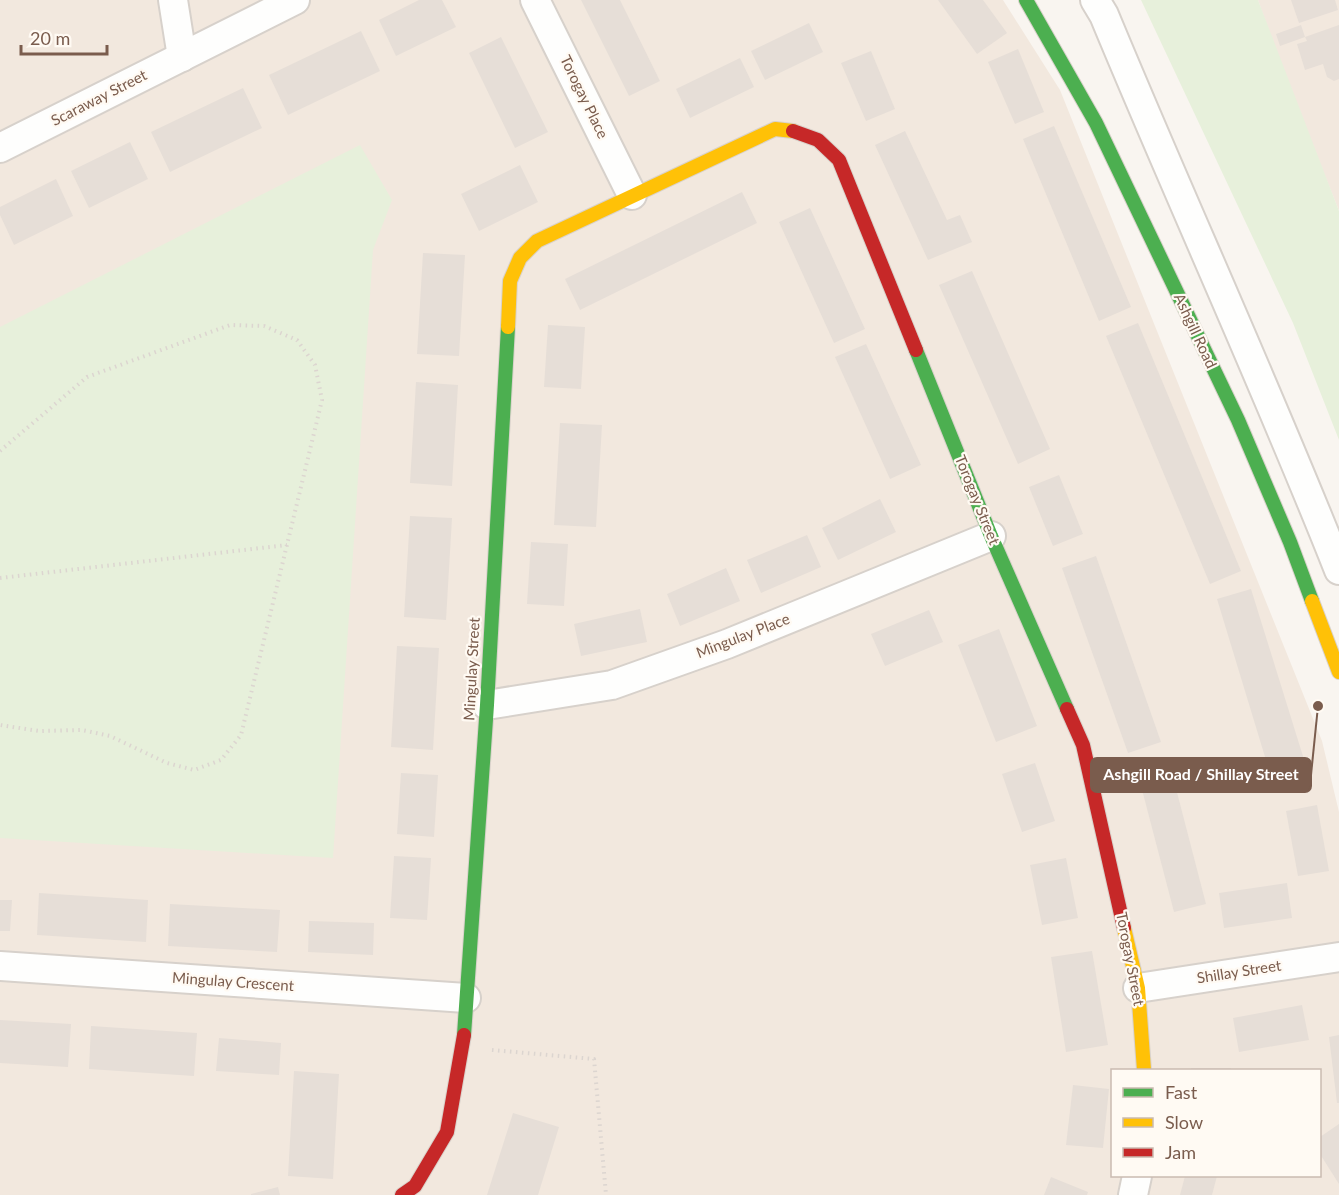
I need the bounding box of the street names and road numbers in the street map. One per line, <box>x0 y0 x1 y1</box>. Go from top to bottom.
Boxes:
street label: Torogay Place <box>557 52 613 141</box>
street label: Scaraway Street <box>48 65 150 129</box>
street label: Ashgill Road <box>1171 290 1221 371</box>
street label: Torogay Street <box>952 452 1004 548</box>
street label: Mingulay Place <box>693 609 792 661</box>
street label: Mingulay Street <box>459 616 483 721</box>
street label: Torogay Street <box>1113 910 1149 1008</box>
street label: Shillay Street <box>1195 955 1283 987</box>
street label: Mingulay Crescent <box>172 968 295 994</box>

